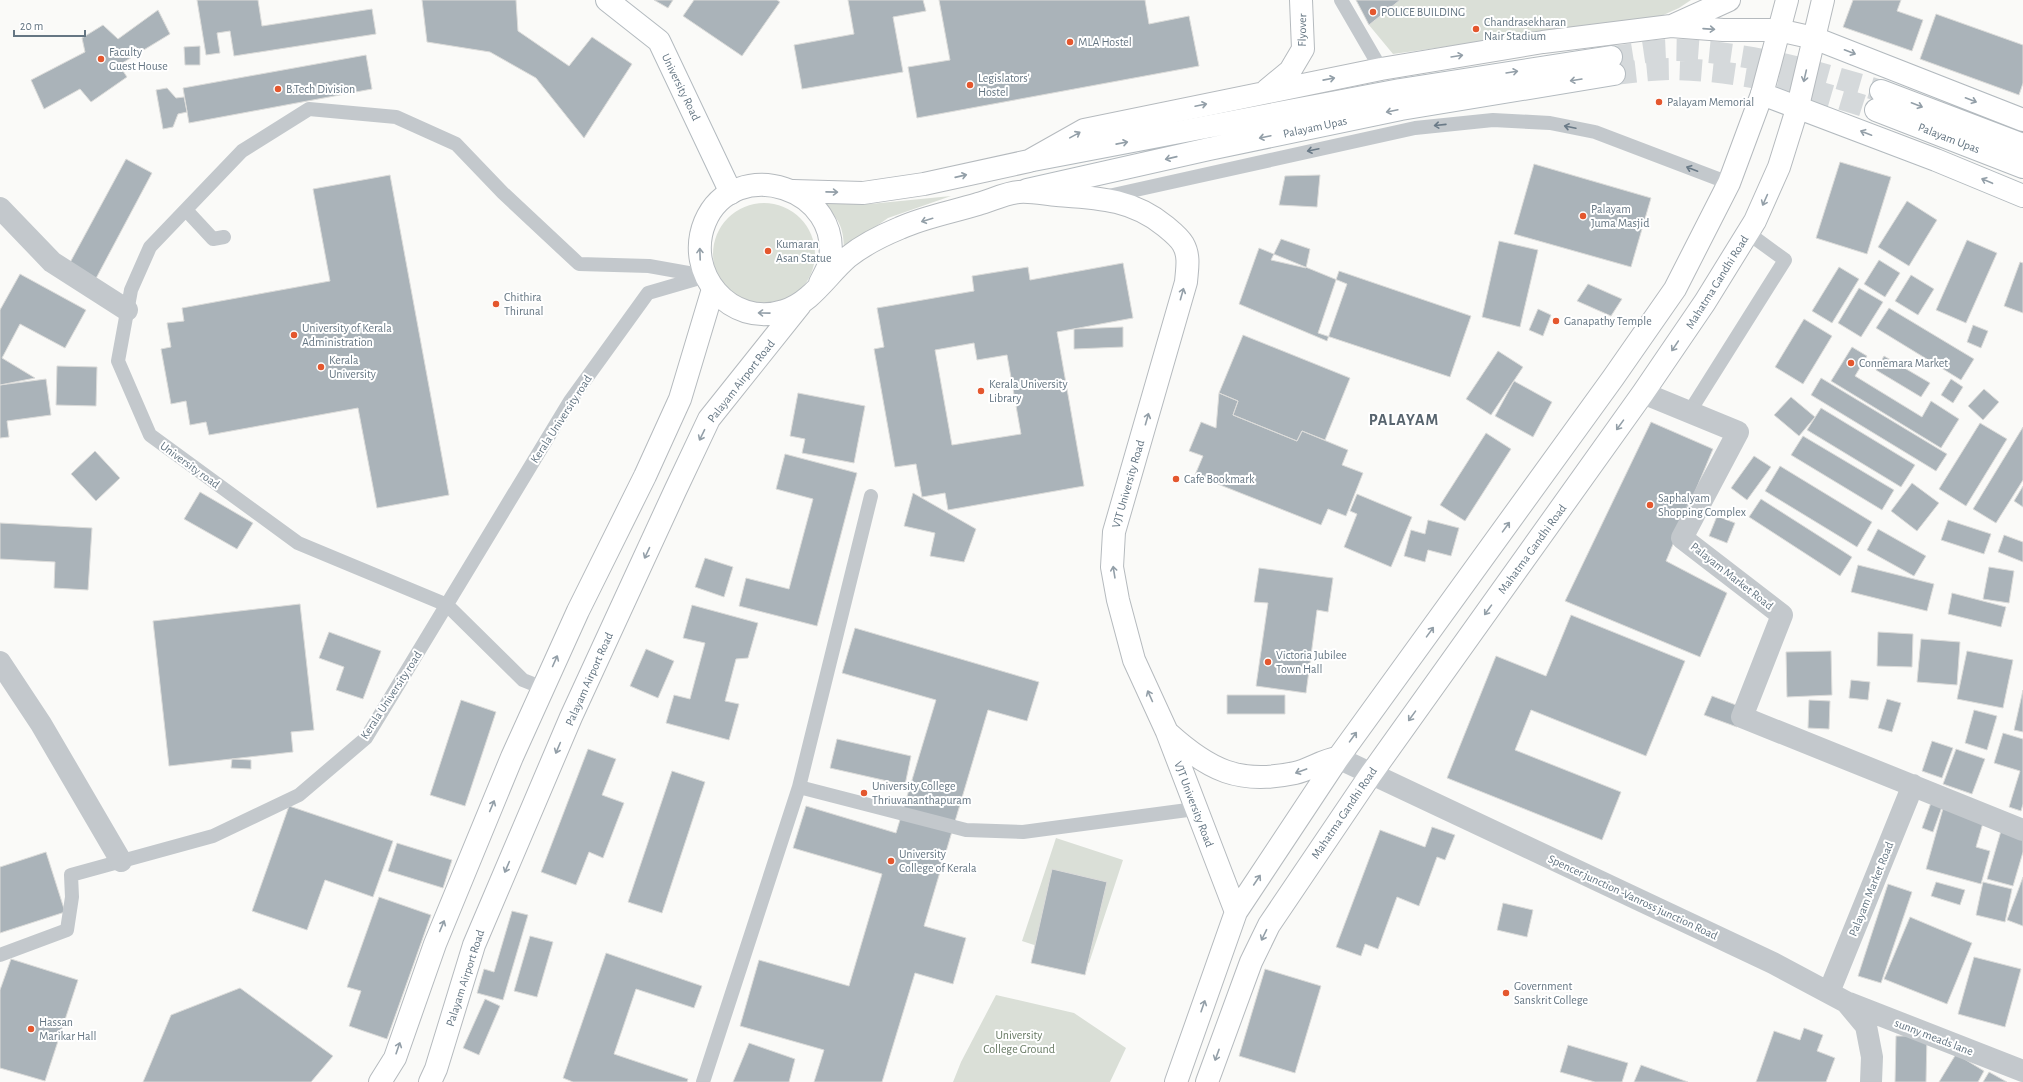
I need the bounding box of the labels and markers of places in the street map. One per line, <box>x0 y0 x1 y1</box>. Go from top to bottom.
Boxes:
place label: POLICE BUILDING <box>1381 6 1465 18</box>
marker: POLICE BUILDING <box>1368 7 1378 17</box>
place label: Chandrasekharan Nair Stadium <box>1484 16 1566 42</box>
marker: Chandrasekharan Nair Stadium <box>1471 24 1481 34</box>
place label: MLA Hostel <box>1078 36 1132 48</box>
marker: MLA Hostel <box>1065 37 1075 47</box>
place label: Faculty Guest House <box>109 46 168 72</box>
marker: Faculty Guest House <box>96 54 106 64</box>
place label: Legislators' Hostel <box>978 72 1030 98</box>
marker: Legislators' Hostel <box>965 80 975 90</box>
place label: B.Tech Division <box>286 83 355 95</box>
marker: B.Tech Division <box>273 84 283 94</box>
place label: Palayam Memorial <box>1667 96 1754 109</box>
marker: Palayam Memorial <box>1654 97 1664 107</box>
place label: Palayam Juma Masjid <box>1591 203 1649 230</box>
marker: Palayam Juma Masjid <box>1578 211 1588 221</box>
place label: Kumaran Asan Statue <box>776 238 831 264</box>
marker: Kumaran Asan Statue <box>763 246 773 256</box>
place label: Chithira Thirunal <box>504 291 543 317</box>
marker: Chithira Thirunal <box>491 299 501 309</box>
place label: Ganapathy Temple <box>1564 315 1652 328</box>
marker: Ganapathy Temple <box>1551 316 1561 326</box>
place label: University of Kerala Administration <box>302 322 392 348</box>
marker: University of Kerala Administration <box>289 330 299 340</box>
place label: Kerala University <box>329 354 376 381</box>
place label: Connemara Market <box>1859 357 1948 369</box>
marker: Connemara Market <box>1846 358 1856 368</box>
marker: Kerala University <box>316 362 326 372</box>
place label: Kerala University Library <box>989 378 1068 405</box>
marker: Kerala University Library <box>976 386 986 396</box>
place label: Cafe Bookmark <box>1184 473 1255 485</box>
marker: Cafe Bookmark <box>1171 474 1181 484</box>
place label: Saphalyam Shopping Complex <box>1658 492 1746 518</box>
marker: Saphalyam Shopping Complex <box>1645 500 1655 510</box>
place label: Victoria Jubilee Town Hall <box>1276 649 1347 675</box>
marker: Victoria Jubilee Town Hall <box>1263 657 1273 667</box>
place label: University College Thriuvananthapuram <box>872 780 971 806</box>
marker: University College Thriuvananthapuram <box>859 788 869 798</box>
place label: University College of Kerala <box>899 848 977 874</box>
marker: University College of Kerala <box>886 856 896 866</box>
place label: Government Sanskrit College <box>1514 980 1588 1006</box>
marker: Government Sanskrit College <box>1501 988 1511 998</box>
place label: Hassan Marikar Hall <box>39 1016 97 1042</box>
marker: Hassan Marikar Hall <box>26 1024 36 1034</box>

